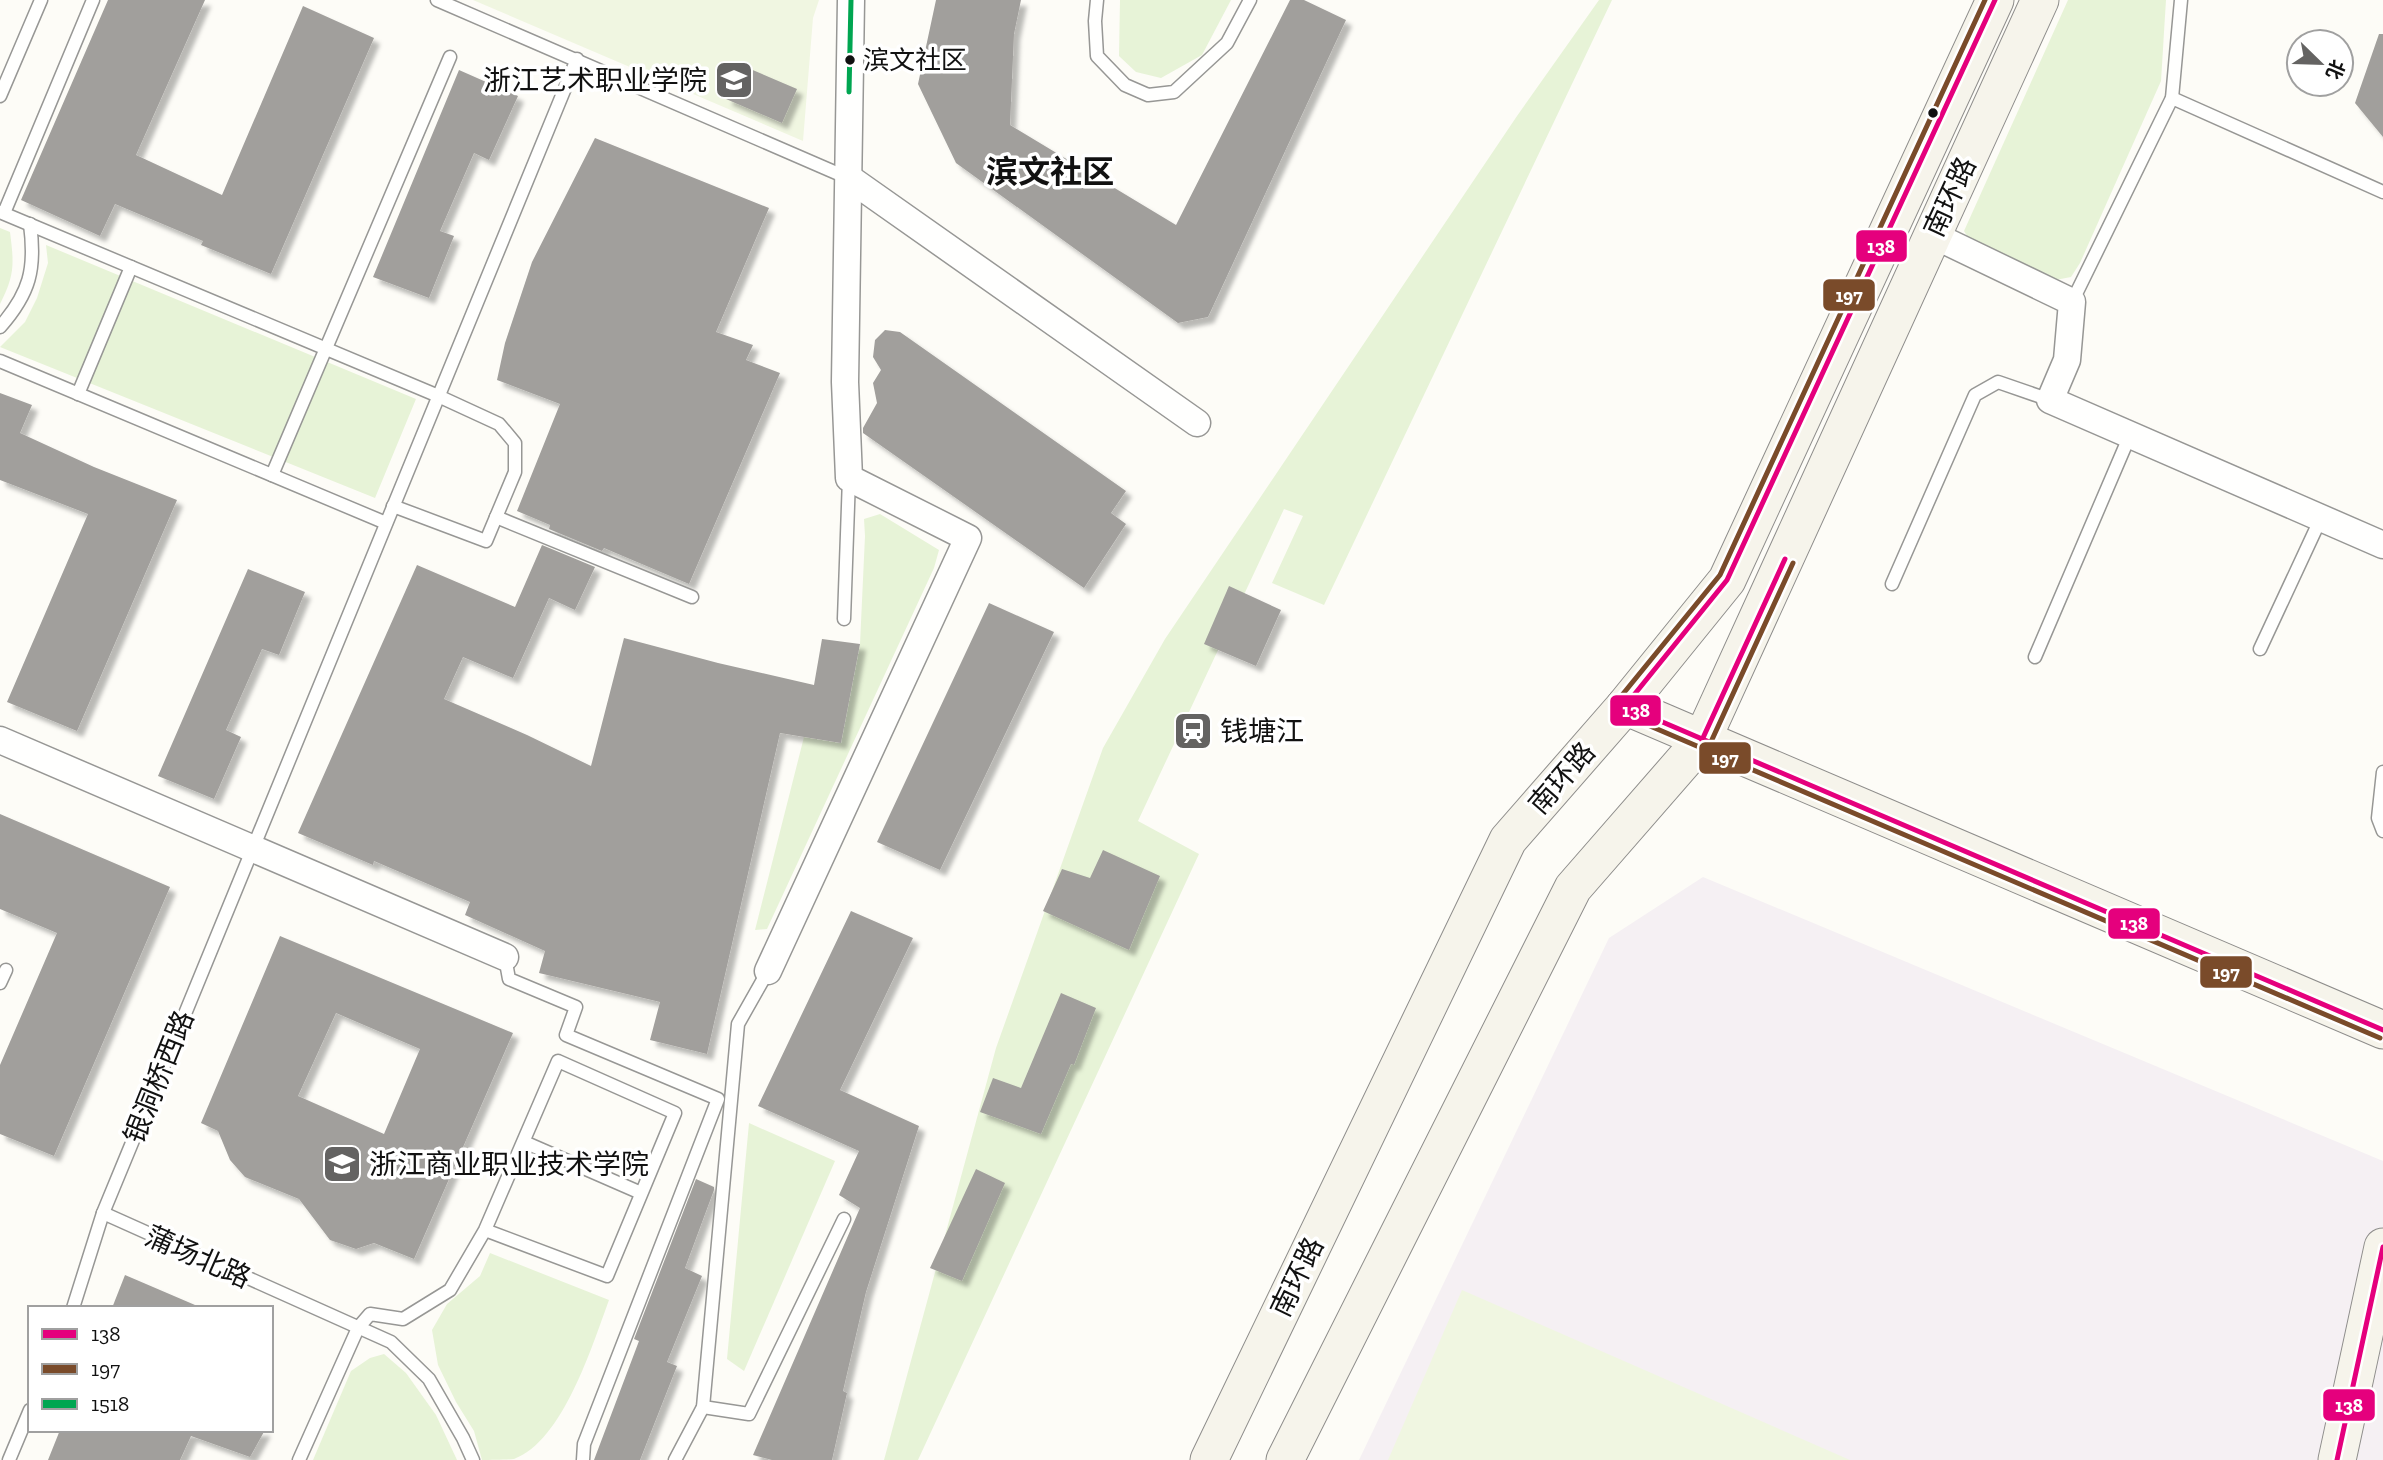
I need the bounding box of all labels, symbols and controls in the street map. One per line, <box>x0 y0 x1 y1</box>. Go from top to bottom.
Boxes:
north arrow <box>2285 28 2355 98</box>
place label: 滨文社区 <box>863 44 967 76</box>
marker: 滨文社区 <box>843 53 857 67</box>
text: 北 <box>2321 56 2349 83</box>
school or university icon: 浙江艺术职业学院 <box>713 59 755 101</box>
place label: 浙江艺术职业学院 <box>483 64 707 97</box>
unlabelled marker <box>1926 106 1940 120</box>
street label: 南环路 <box>1917 152 1983 242</box>
district label: 滨文社区 <box>986 153 1114 191</box>
line badge: 138 <box>1855 229 1908 263</box>
text: 138 <box>1867 235 1895 258</box>
line badge: 197 <box>1822 278 1876 312</box>
text: 197 <box>1835 284 1863 307</box>
line badge: 138 <box>1609 694 1662 727</box>
text: 138 <box>1622 699 1650 722</box>
station icon: 钱塘江 <box>1172 710 1214 752</box>
place label: 钱塘江 <box>1220 715 1304 748</box>
street label: 南环路 <box>1522 735 1602 821</box>
line badge: 197 <box>1698 741 1752 775</box>
text: 197 <box>1711 747 1739 770</box>
line badge: 138 <box>2107 907 2161 940</box>
text: 138 <box>2120 912 2148 935</box>
line badge: 197 <box>2199 955 2253 989</box>
text: 197 <box>2212 961 2240 984</box>
street label: 银洞桥西路 <box>117 1006 201 1148</box>
school or university icon: 浙江商业职业技术学院 <box>321 1143 363 1185</box>
place label: 浙江商业职业技术学院 <box>369 1148 649 1181</box>
street label: 蒲场北路 <box>140 1219 256 1295</box>
street label: 南环路 <box>1264 1232 1330 1322</box>
legend <box>28 1306 273 1432</box>
text: 138 <box>91 1321 121 1346</box>
text: 197 <box>91 1356 120 1381</box>
line badge: 138 <box>2322 1388 2376 1422</box>
text: 1518 <box>91 1391 129 1416</box>
text: 138 <box>2335 1394 2363 1417</box>

